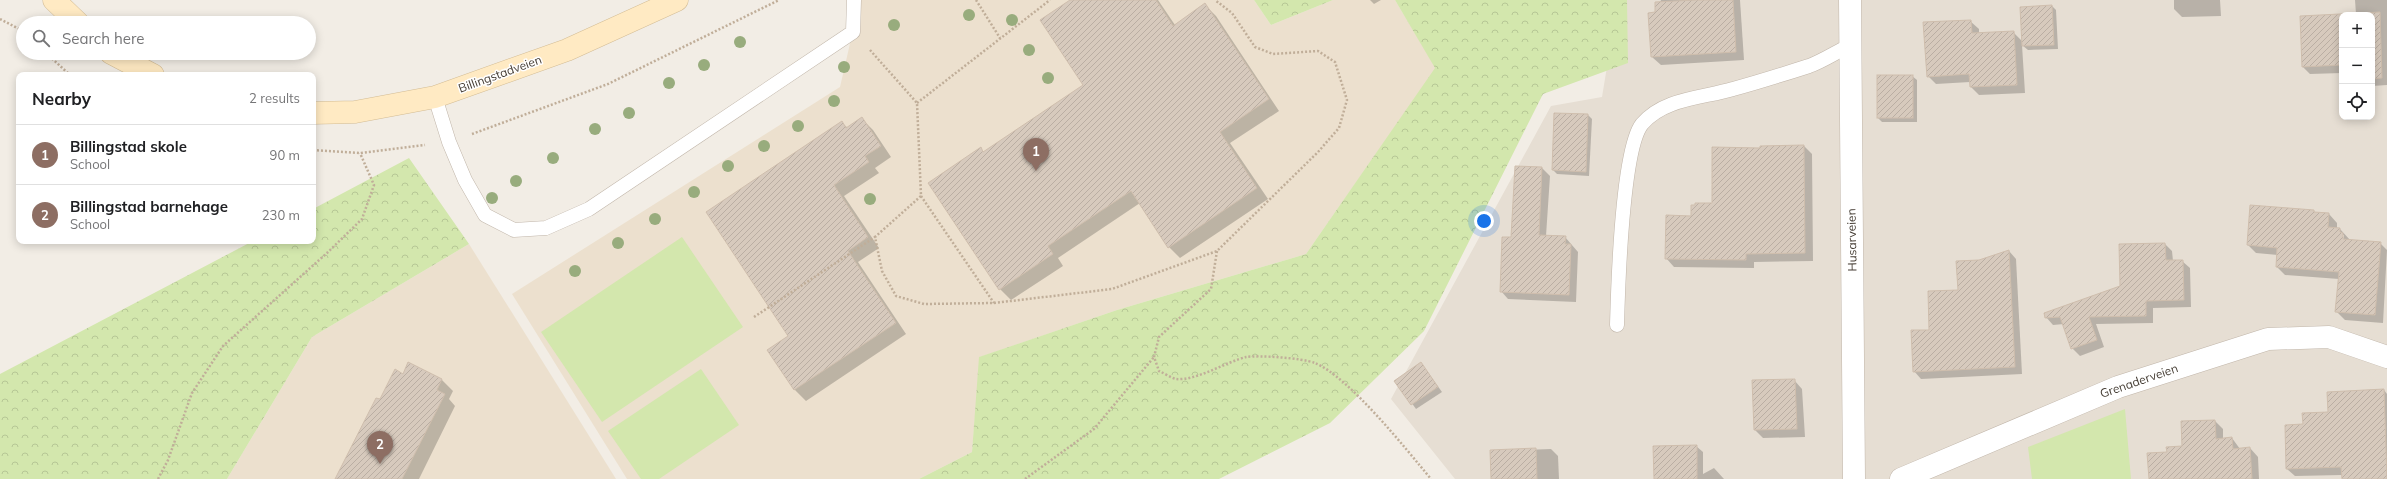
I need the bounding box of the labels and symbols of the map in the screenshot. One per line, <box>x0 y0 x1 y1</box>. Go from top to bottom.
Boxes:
street label: Billingstadveien <box>456 52 544 96</box>
pin: 1 <box>1023 138 1049 171</box>
street label: Husarveien <box>1843 208 1860 272</box>
your location <box>1474 211 1494 231</box>
street label: Grenaderveien <box>2098 360 2180 401</box>
pin: 2 <box>367 431 393 464</box>

